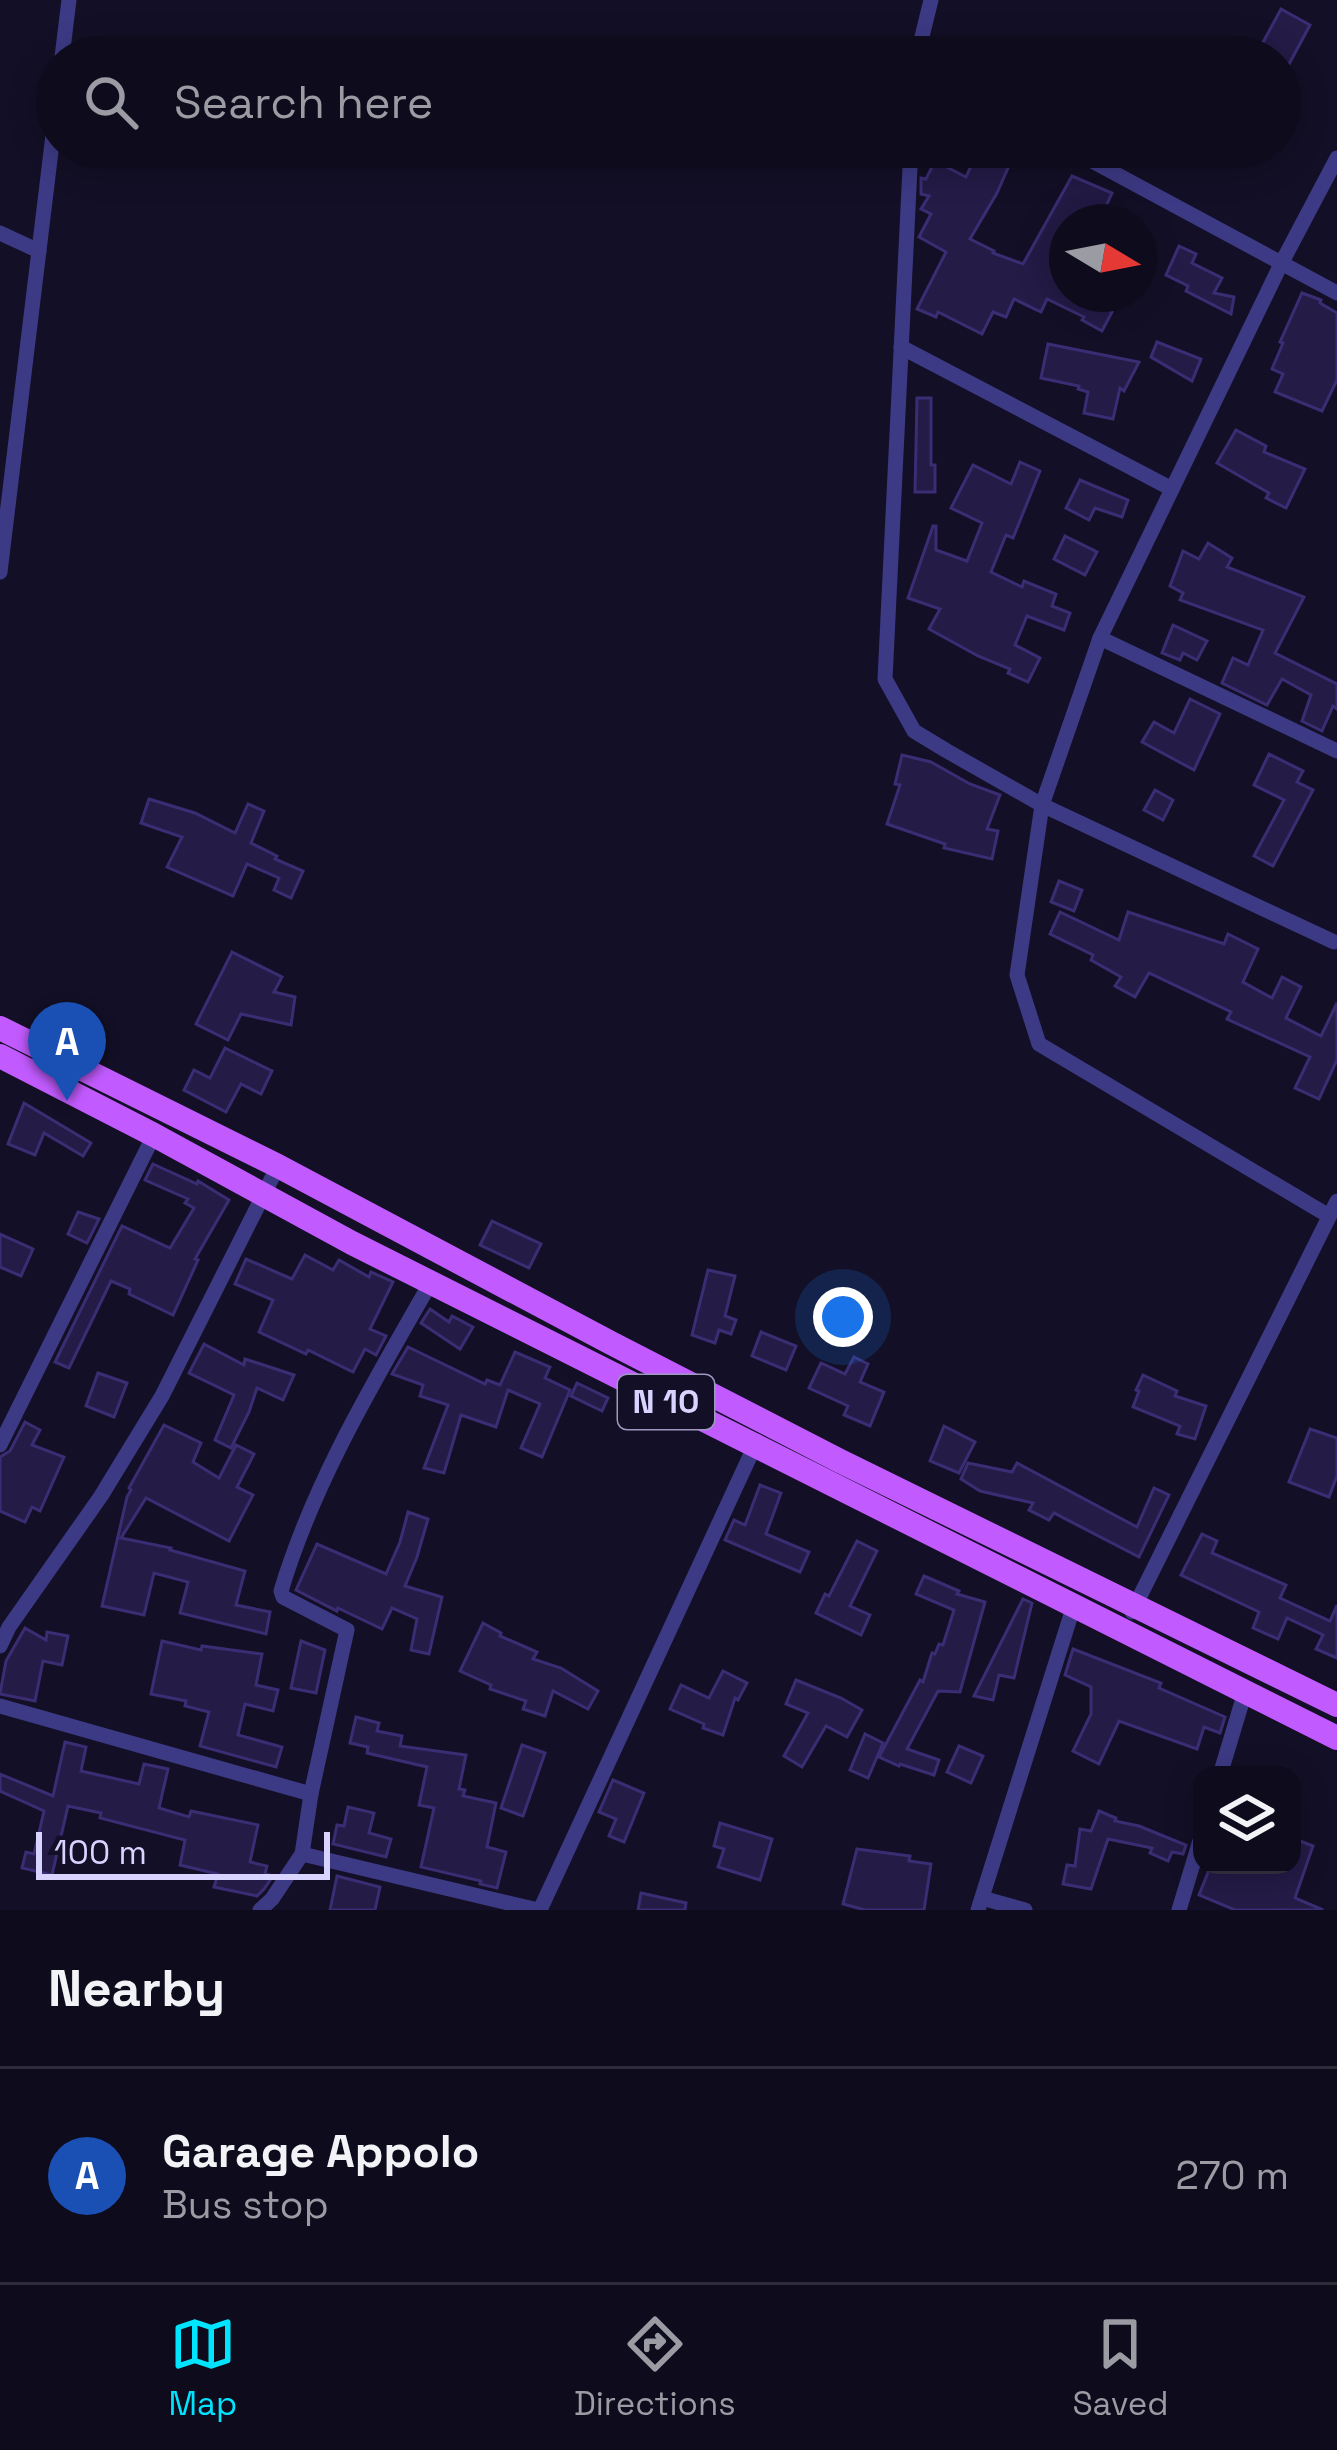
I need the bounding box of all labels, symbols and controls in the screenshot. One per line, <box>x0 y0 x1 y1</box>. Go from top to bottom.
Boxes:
search box <box>36 36 1301 168</box>
icon: search <box>78 69 144 135</box>
text: Search here <box>174 74 433 131</box>
north arrow <box>1049 204 1157 312</box>
pin: A <box>28 1002 106 1101</box>
your location <box>813 1287 873 1347</box>
road number: N 10 <box>618 1375 714 1429</box>
map controls <box>1193 1766 1301 1874</box>
button: layers <box>1193 1766 1301 1874</box>
scale bar <box>36 1826 330 1879</box>
text: 100 m <box>54 1832 147 1874</box>
text: Nearby <box>48 1956 225 2021</box>
text: Garage Appolo <box>162 2123 479 2180</box>
text: A <box>75 2151 99 2200</box>
text: 270 m <box>1176 2151 1289 2200</box>
text: Bus stop <box>162 2180 329 2229</box>
tab: Map <box>168 2311 237 2425</box>
tab: Directions <box>574 2311 736 2425</box>
tab: Saved <box>1072 2311 1169 2425</box>

